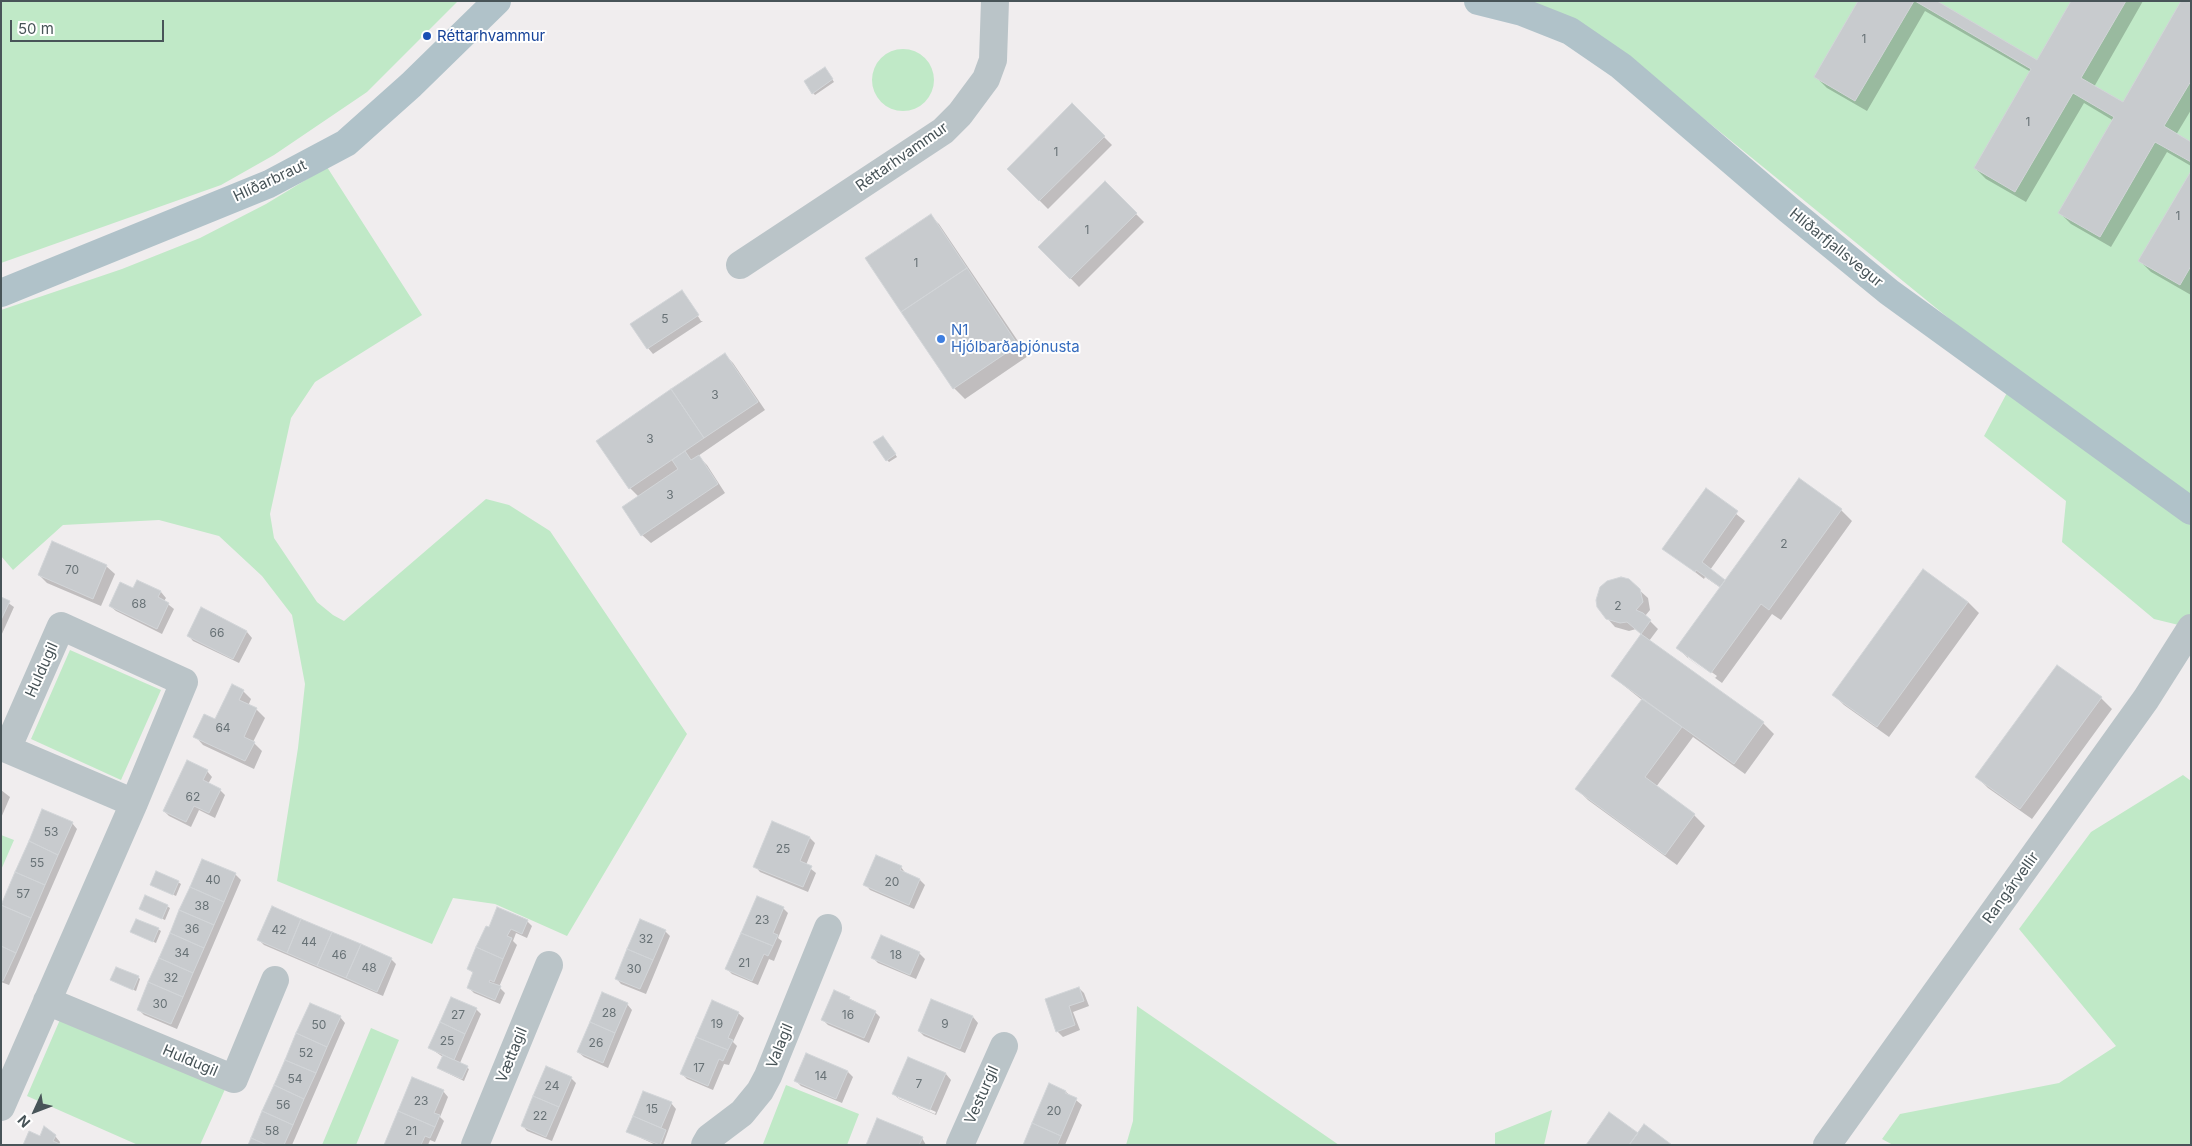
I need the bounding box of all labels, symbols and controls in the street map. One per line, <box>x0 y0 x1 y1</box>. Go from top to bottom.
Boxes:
scale bar <box>12 10 166 42</box>
text: 50 m <box>18 19 54 38</box>
place label: Réttarhvammur <box>437 27 545 45</box>
marker: Réttarhvammur <box>421 30 433 42</box>
house number: 1 <box>1862 32 1866 46</box>
house number: 1 <box>2026 115 2030 129</box>
street label: Réttarhvammur <box>853 119 951 195</box>
house number: 1 <box>1054 145 1058 159</box>
street label: Hlíðarbraut <box>231 156 309 206</box>
street label: Hlíðarfjallsvegur <box>1786 205 1886 291</box>
house number: 1 <box>2176 209 2180 223</box>
house number: 1 <box>1085 223 1089 237</box>
house number: 1 <box>914 256 918 270</box>
house number: 5 <box>661 312 669 326</box>
place label: N1 Hjólbarðaþjónusta <box>951 321 1080 356</box>
marker: N1 Hjólbarðaþjónusta <box>935 333 947 345</box>
house number: 3 <box>711 388 719 402</box>
house number: 3 <box>646 432 654 446</box>
house number: 3 <box>666 488 674 502</box>
house number: 2 <box>1780 537 1788 551</box>
house number: 70 <box>65 563 79 577</box>
house number: 68 <box>132 597 146 611</box>
house number: 2 <box>1614 599 1622 613</box>
house number: 66 <box>210 626 224 640</box>
street label: Huldugil <box>22 640 62 700</box>
house number: 64 <box>215 721 231 735</box>
house number: 62 <box>186 790 200 804</box>
house number: 53 <box>44 825 58 839</box>
house number: 25 <box>776 842 790 856</box>
street label: Rangárvellir <box>1979 849 2043 927</box>
house number: 55 <box>30 856 44 870</box>
house number: 40 <box>205 873 221 887</box>
house number: 20 <box>885 875 899 889</box>
house number: 57 <box>16 887 30 901</box>
house number: 38 <box>195 899 209 913</box>
house number: 23 <box>755 913 769 927</box>
house number: 36 <box>185 922 199 936</box>
house number: 42 <box>271 923 287 937</box>
house number: 32 <box>639 932 653 946</box>
house number: 44 <box>301 935 317 949</box>
house number: 34 <box>174 946 190 960</box>
house number: 46 <box>331 948 347 962</box>
house number: 18 <box>890 948 902 962</box>
house number: 21 <box>738 956 750 970</box>
house number: 48 <box>361 961 377 975</box>
house number: 30 <box>627 962 641 976</box>
house number: 32 <box>164 971 178 985</box>
house number: 30 <box>153 997 167 1011</box>
house number: 28 <box>602 1006 616 1020</box>
house number: 27 <box>451 1008 465 1022</box>
house number: 16 <box>842 1008 854 1022</box>
house number: 19 <box>711 1017 723 1031</box>
house number: 9 <box>941 1017 949 1031</box>
house number: 50 <box>312 1018 326 1032</box>
street label: Valagil <box>763 1021 797 1071</box>
street label: Vættagil <box>493 1025 531 1085</box>
house number: 25 <box>440 1034 454 1048</box>
house number: 26 <box>589 1036 603 1050</box>
street label: Huldugil <box>160 1041 220 1081</box>
house number: 52 <box>299 1046 313 1060</box>
house number: 17 <box>693 1061 705 1075</box>
street label: Vesturgil <box>961 1063 1003 1127</box>
house number: 14 <box>815 1069 827 1083</box>
house number: 54 <box>287 1072 303 1086</box>
house number: 7 <box>916 1077 922 1091</box>
house number: 24 <box>545 1079 559 1093</box>
north arrow <box>10 1086 60 1136</box>
house number: 23 <box>414 1094 428 1108</box>
house number: 56 <box>276 1098 290 1112</box>
house number: 15 <box>646 1102 658 1116</box>
house number: 20 <box>1047 1104 1061 1118</box>
house number: 22 <box>533 1109 547 1123</box>
text: N <box>14 1112 34 1131</box>
house number: 58 <box>265 1124 279 1138</box>
house number: 21 <box>405 1124 417 1138</box>

